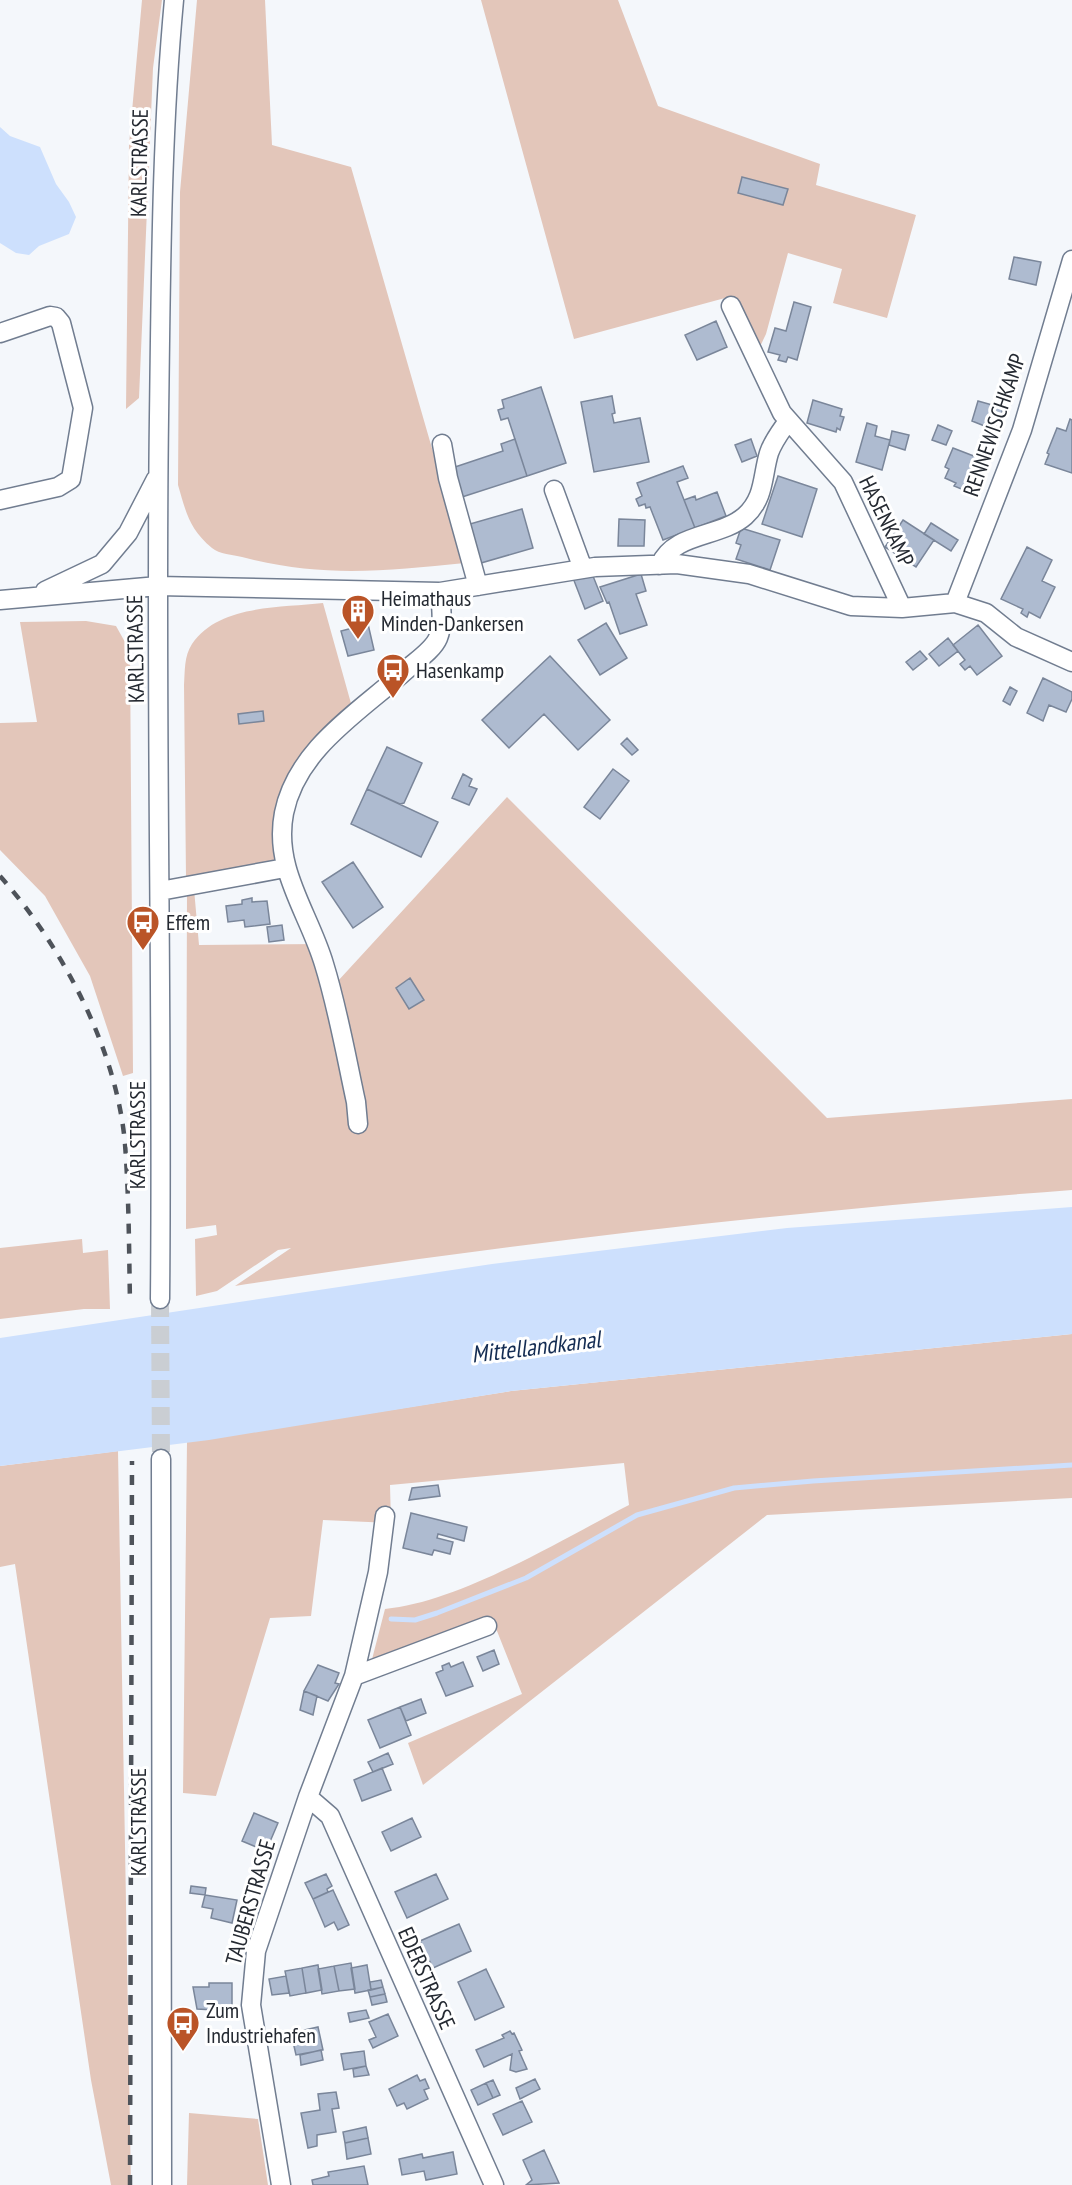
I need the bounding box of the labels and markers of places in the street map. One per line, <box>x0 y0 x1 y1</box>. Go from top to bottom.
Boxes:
place label: Heimathaus Minden-Dankersen <box>381 584 524 637</box>
building icon: Heimathaus Minden-Dankersen <box>340 593 376 640</box>
bus stop icon: Hasenkamp <box>375 652 411 699</box>
place label: Hasenkamp <box>416 656 504 684</box>
bus stop icon: Effem <box>125 904 161 951</box>
place label: Effem <box>166 908 210 936</box>
place label: Zum Industriehafen <box>206 1996 316 2049</box>
bus stop icon: Zum Industriehafen <box>165 2005 201 2052</box>

